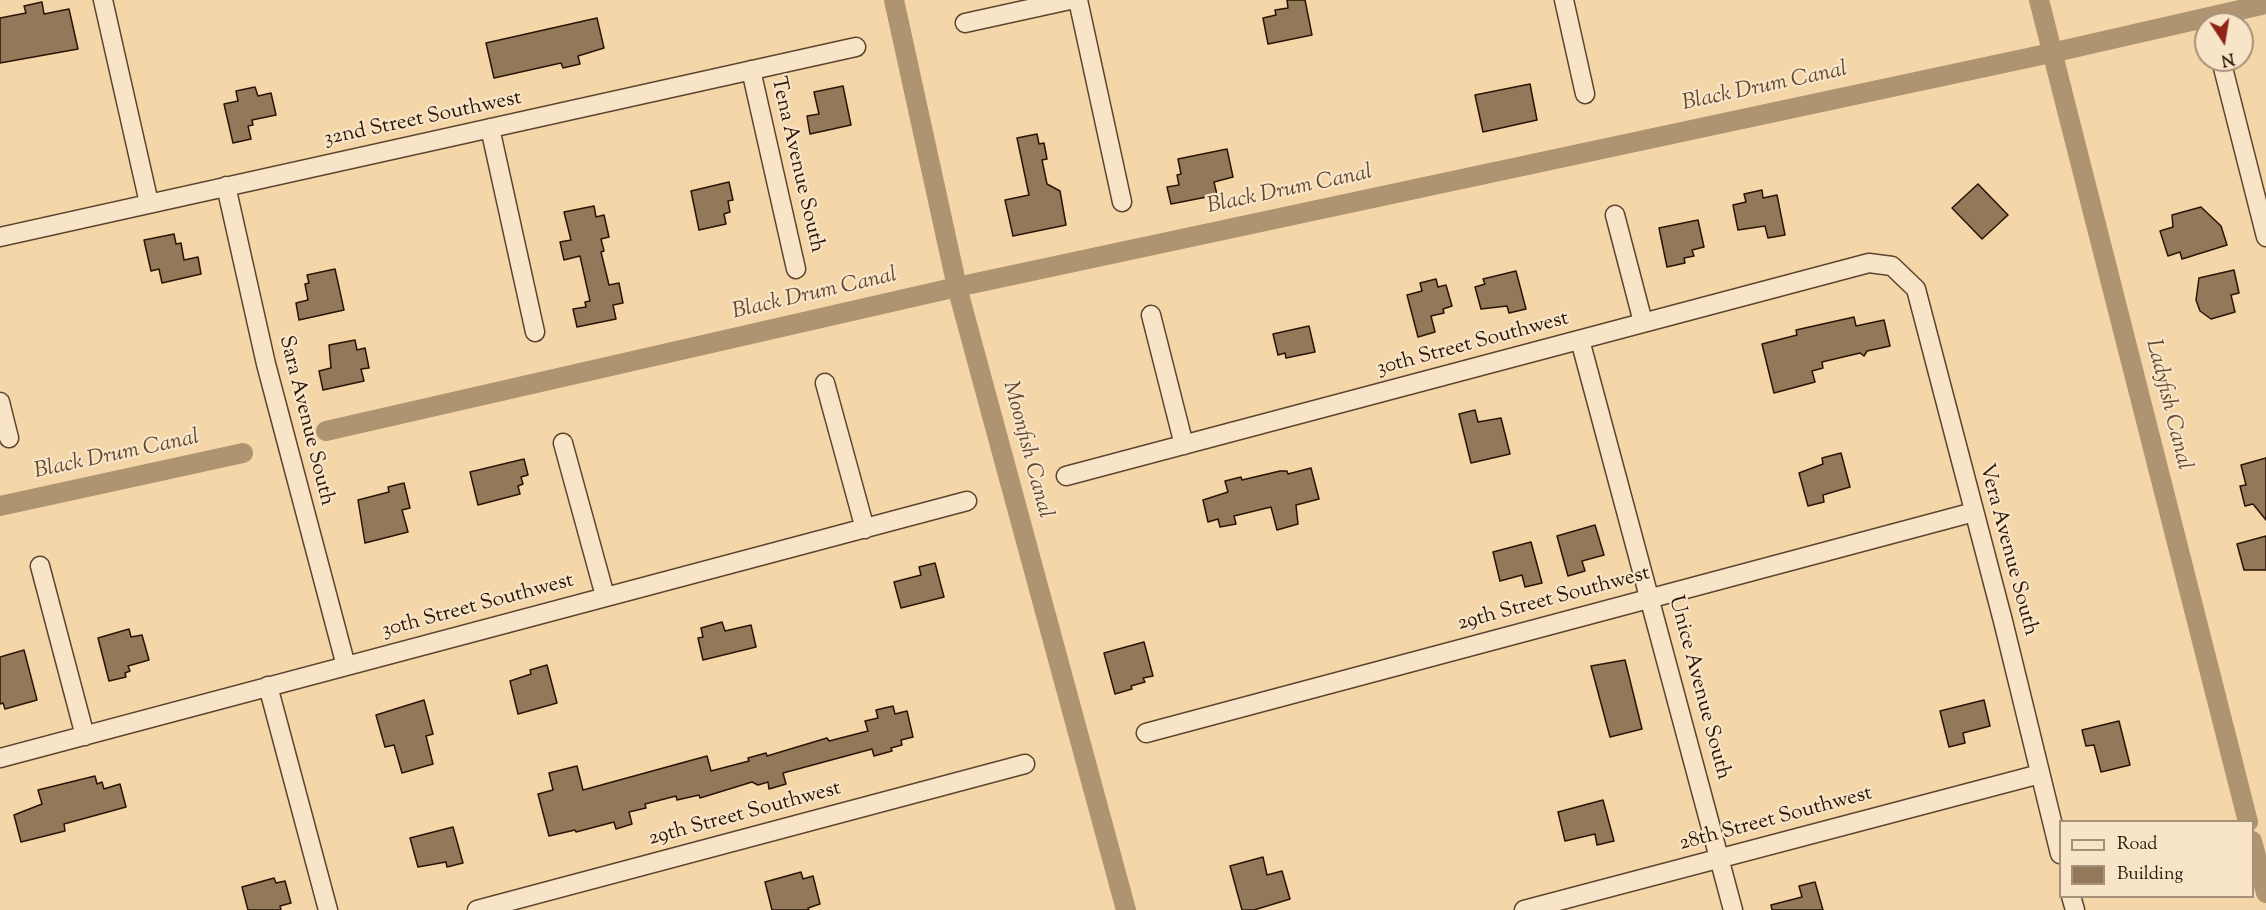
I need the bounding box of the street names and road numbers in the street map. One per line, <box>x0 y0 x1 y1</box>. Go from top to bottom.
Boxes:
street label: Tena Avenue South <box>764 75 828 255</box>
street label: 32nd Street Southwest <box>322 87 524 153</box>
street label: 30th Street Southwest <box>1374 307 1572 383</box>
street label: Sara Avenue South <box>272 333 338 509</box>
street label: Vera Avenue South <box>1972 461 2042 639</box>
street label: 29th Street Southwest <box>1455 562 1653 638</box>
street label: 30th Street Southwest <box>379 569 577 645</box>
street label: Unice Avenue South <box>1661 593 1735 783</box>
street label: 29th Street Southwest <box>646 777 844 853</box>
street label: 28th Street Southwest <box>1677 782 1875 858</box>

